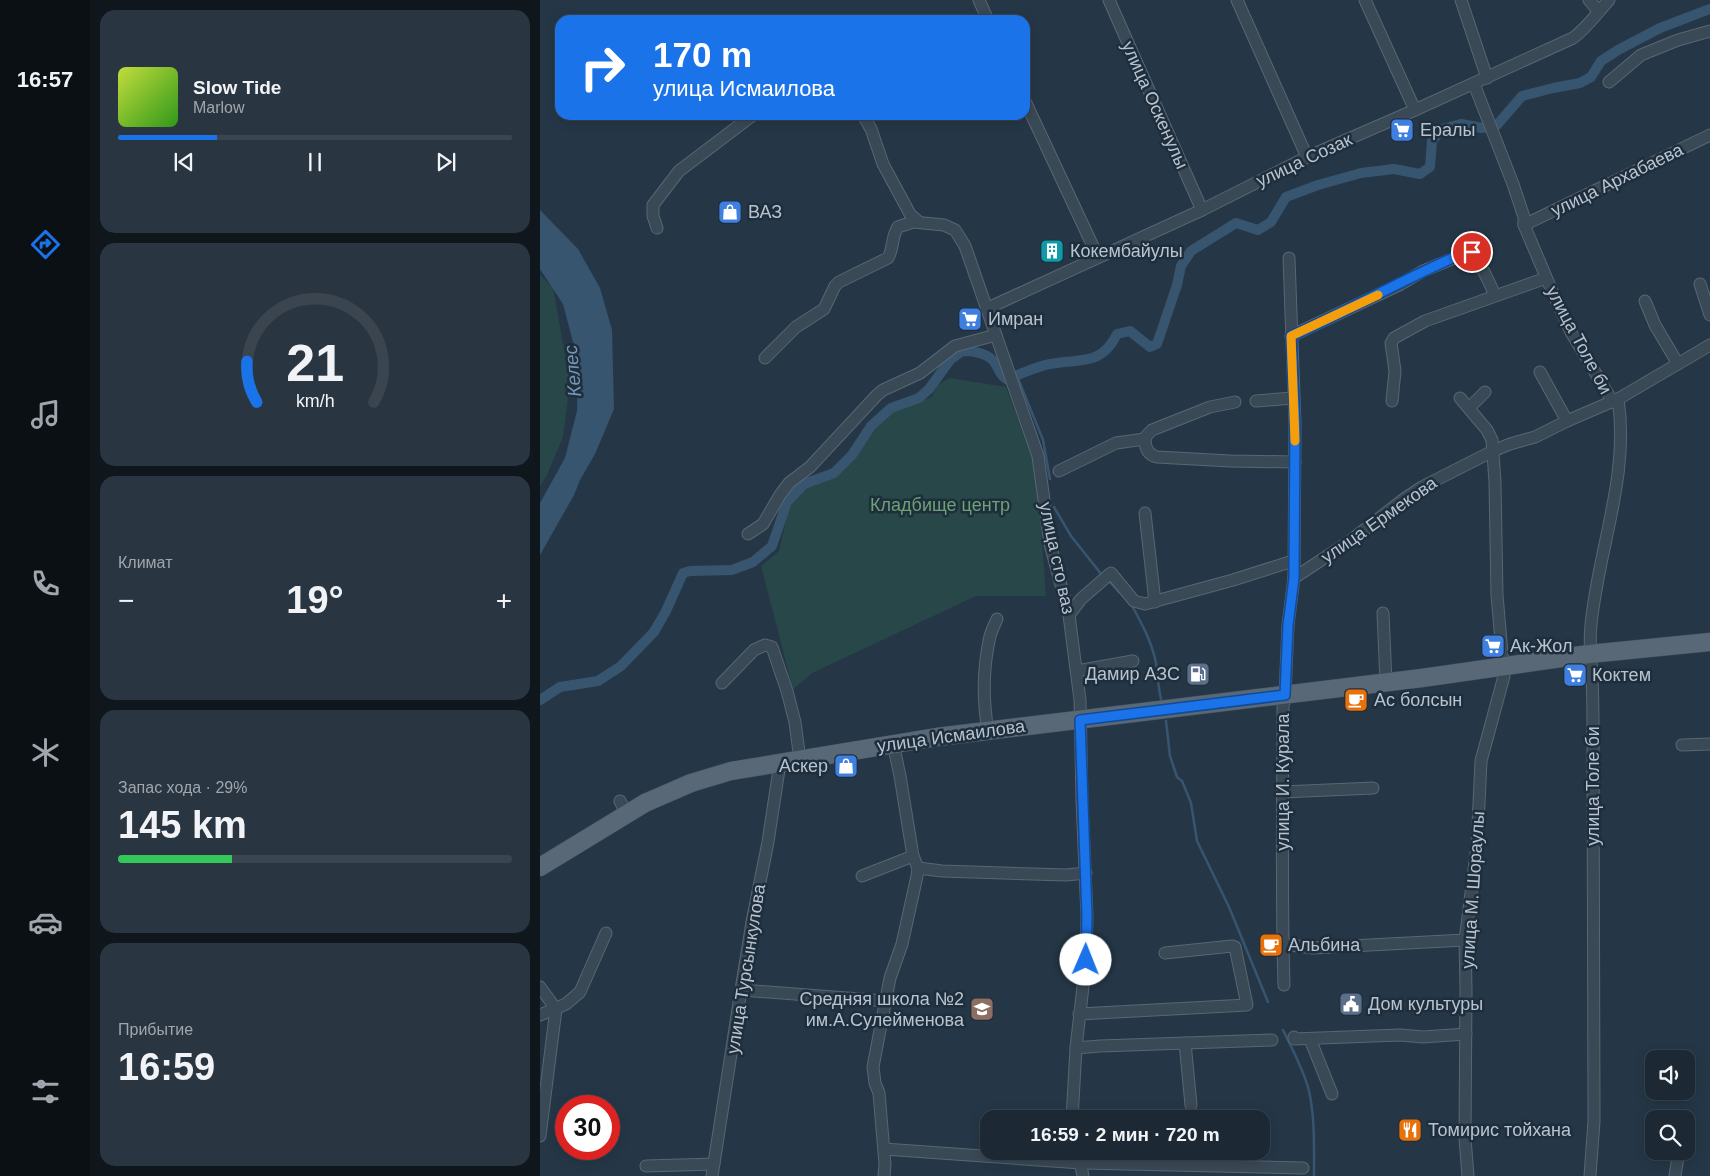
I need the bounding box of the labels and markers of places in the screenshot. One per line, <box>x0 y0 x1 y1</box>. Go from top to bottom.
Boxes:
supermarket icon: Ералы <box>1389 117 1415 143</box>
place label: Ералы <box>1420 120 1475 140</box>
shop icon: ВАЗ <box>717 199 743 225</box>
place label: ВАЗ <box>748 202 782 222</box>
pin <box>1451 231 1493 273</box>
building icon: Кокембайулы <box>1039 238 1065 264</box>
place label: Кокембайулы <box>1070 241 1183 261</box>
supermarket icon: Имран <box>957 306 983 332</box>
place label: Имран <box>988 309 1043 329</box>
supermarket icon: Ак-Жол <box>1480 633 1506 659</box>
place label: Ак-Жол <box>1510 636 1572 656</box>
fuel station icon: Дамир АЗС <box>1185 661 1211 687</box>
supermarket icon: Коктем <box>1562 662 1588 688</box>
place label: Дамир АЗС <box>1085 664 1180 684</box>
place label: Коктем <box>1592 665 1651 685</box>
cafe icon: Ас болсын <box>1343 687 1369 713</box>
place label: Ас болсын <box>1374 690 1462 710</box>
shop icon: Аскер <box>833 753 859 779</box>
place label: Аскер <box>779 756 828 776</box>
cafe icon: Альбина <box>1258 932 1284 958</box>
place label: Альбина <box>1288 935 1361 955</box>
place label: Средняя школа №2 им.А.Сулейменова <box>799 989 965 1030</box>
public building icon: Дом культуры <box>1338 991 1364 1017</box>
place label: Дом культуры <box>1368 994 1483 1014</box>
school or university icon: Средняя школа №2 им.А.Сулейменова <box>969 996 995 1022</box>
restaurant icon: Томирис тойхана <box>1397 1117 1423 1143</box>
place label: Томирис тойхана <box>1428 1120 1572 1140</box>

